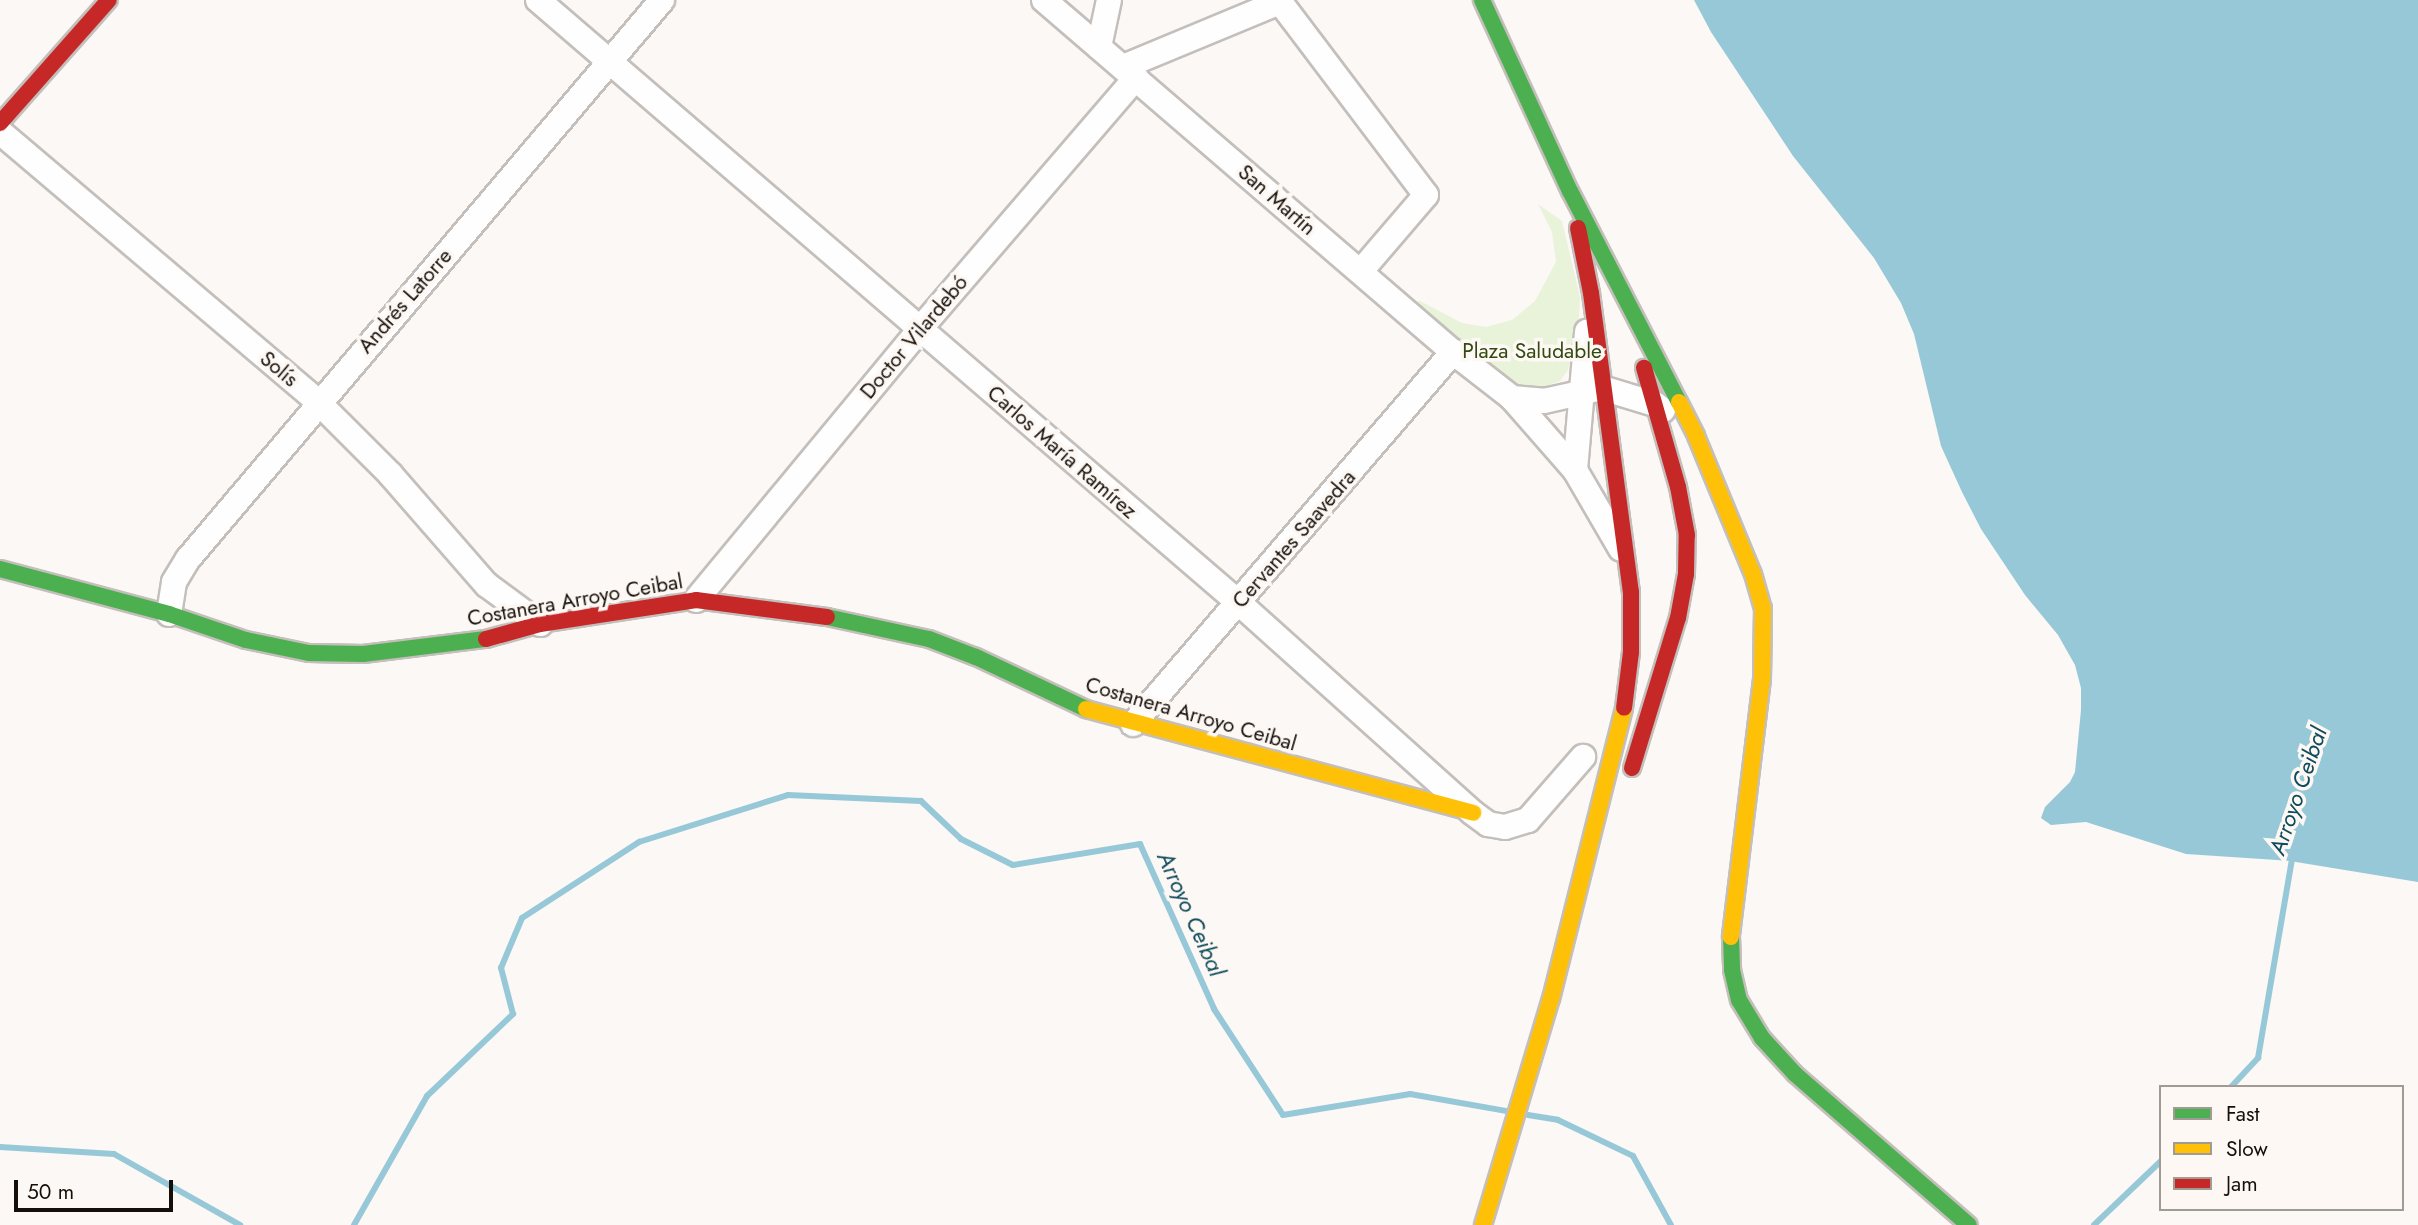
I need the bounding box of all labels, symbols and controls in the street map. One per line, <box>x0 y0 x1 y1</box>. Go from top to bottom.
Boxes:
street label: San Martín <box>1233 159 1321 241</box>
street label: Andrés Latorre <box>353 244 457 358</box>
street label: Doctor Vilardebó <box>855 270 973 404</box>
park label: Plaza Saludable <box>1462 338 1602 364</box>
street label: Solís <box>255 346 303 392</box>
street label: Carlos María Ramírez <box>982 380 1142 524</box>
street label: Cervantes Saavedra <box>1227 465 1361 613</box>
street label: Costanera Arroyo Ceibal <box>465 569 685 631</box>
street label: Costanera Arroyo Ceibal <box>1083 672 1299 756</box>
water label: Arroyo Ceibal <box>2263 723 2333 859</box>
water label: Arroyo Ceibal <box>1151 848 1231 980</box>
legend <box>2159 1085 2404 1211</box>
text: Fast <box>2226 1099 2259 1129</box>
text: Slow <box>2226 1134 2268 1164</box>
scale bar <box>18 1166 177 1210</box>
text: Jam <box>2226 1169 2258 1199</box>
text: 50 m <box>27 1177 74 1207</box>

